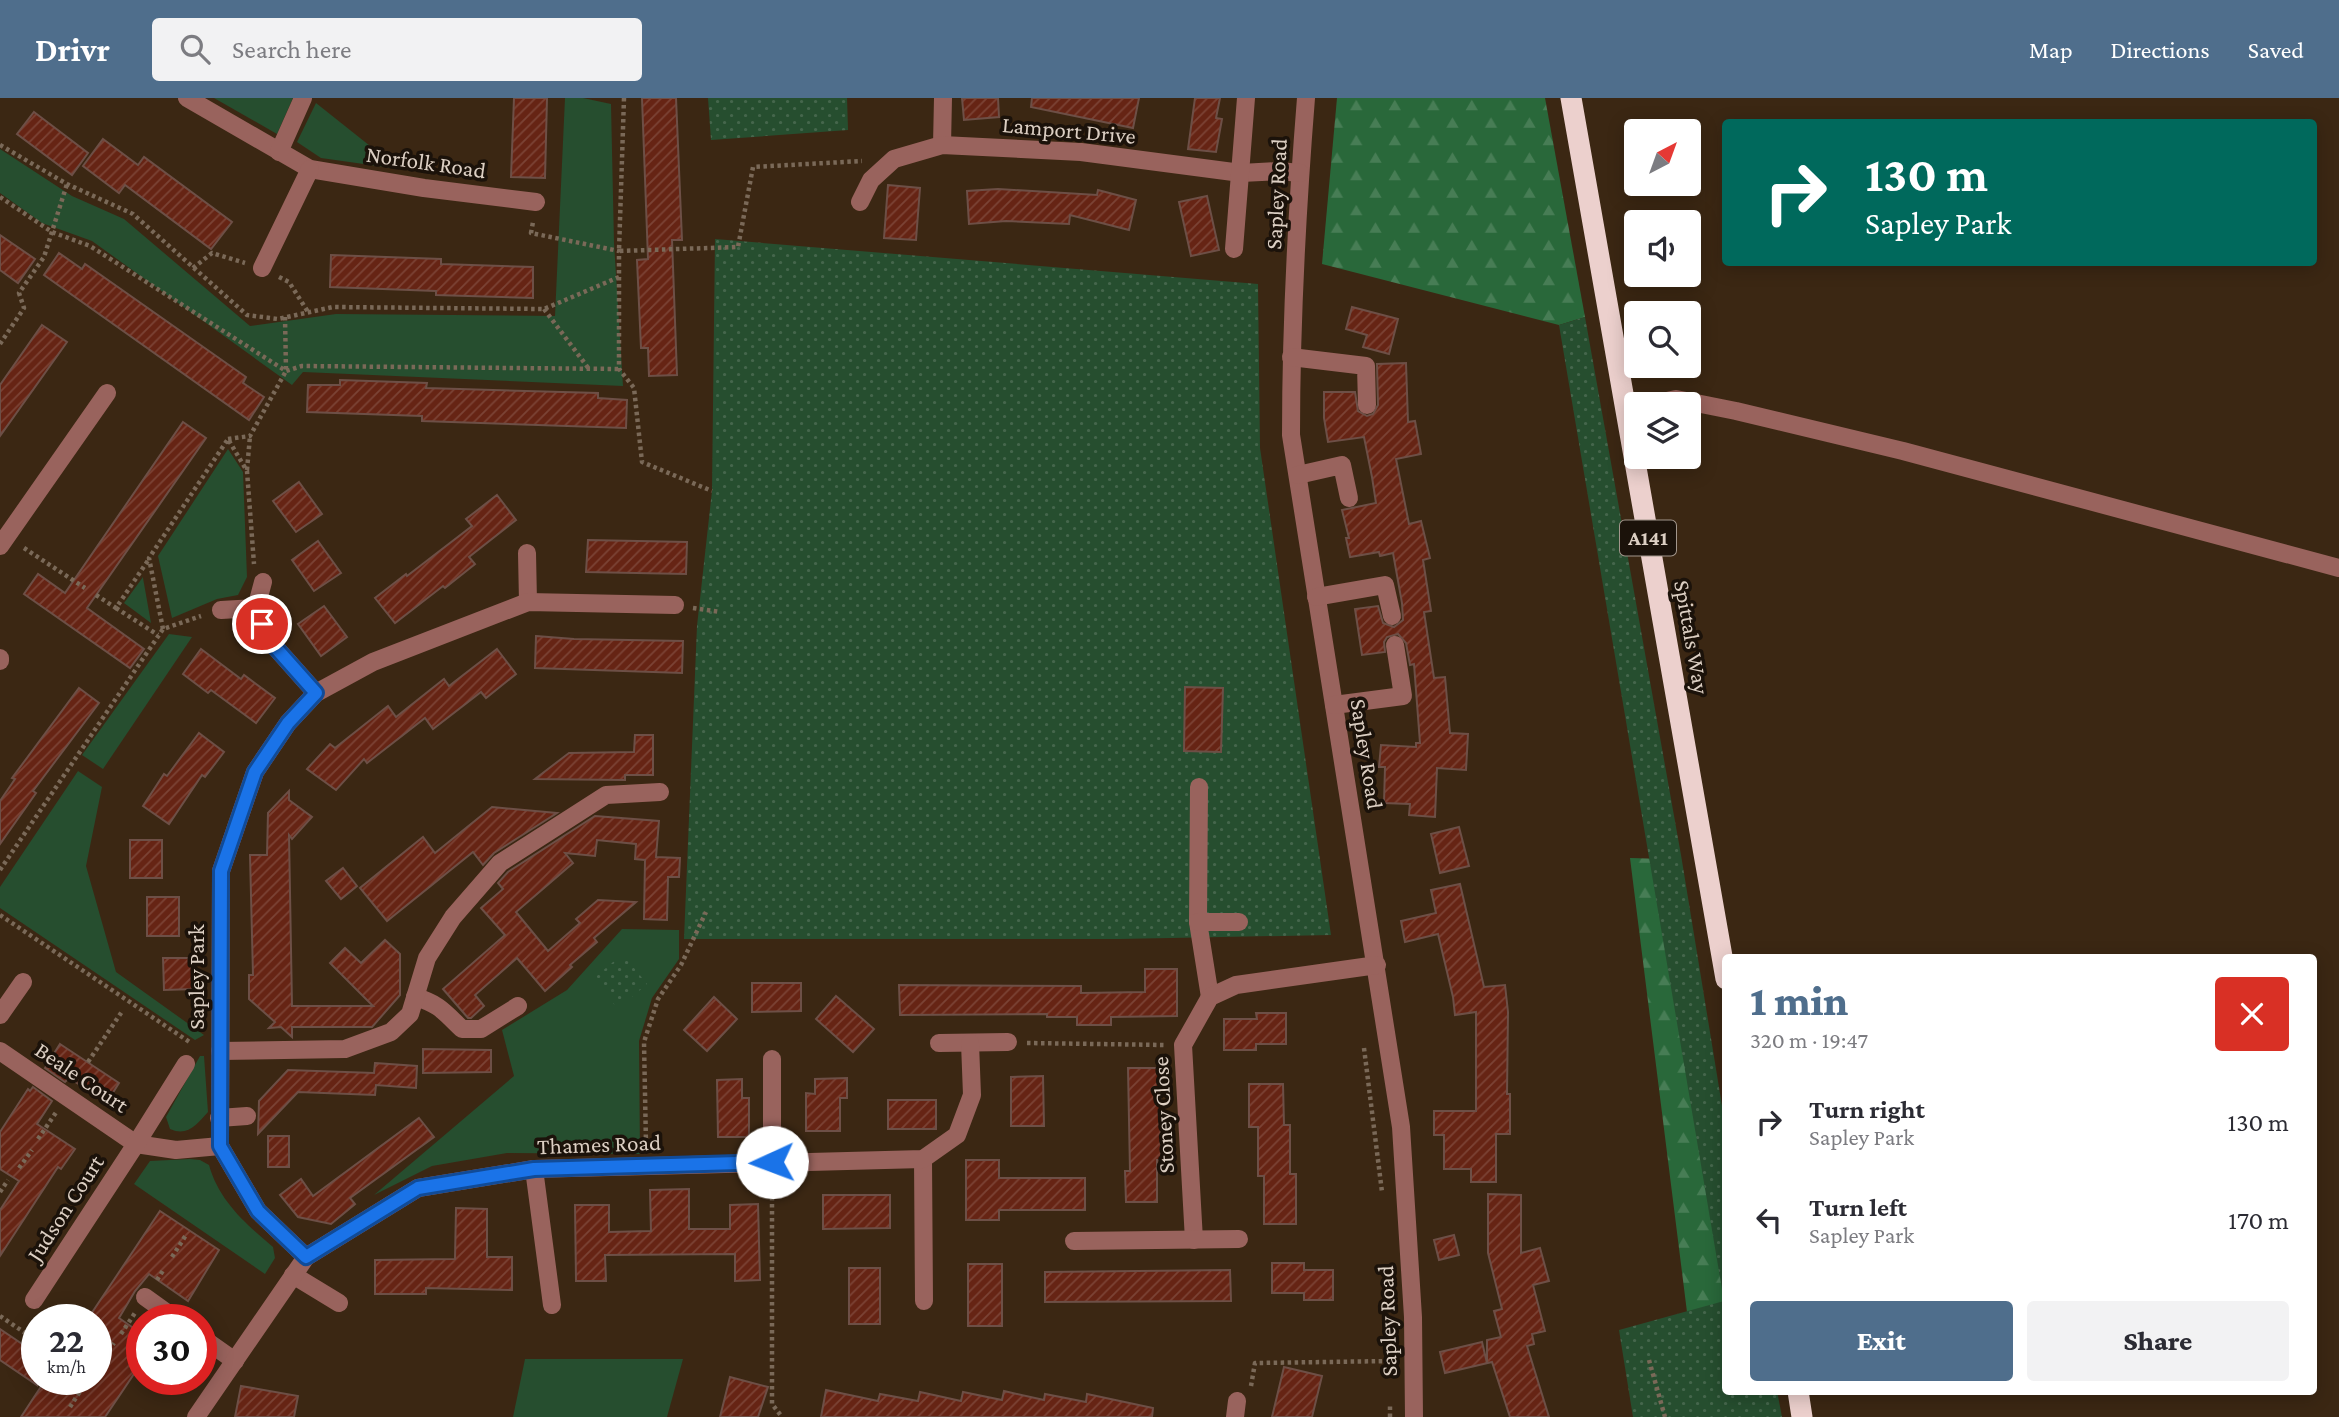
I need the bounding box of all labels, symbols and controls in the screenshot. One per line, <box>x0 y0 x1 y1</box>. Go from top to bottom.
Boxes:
search box <box>152 18 642 81</box>
icon: search <box>176 30 214 68</box>
text: Drivr <box>35 31 110 68</box>
text: Search here <box>232 35 351 64</box>
text: Map <box>2029 36 2073 63</box>
text: Directions <box>2111 36 2210 63</box>
text: Saved <box>2248 36 2304 63</box>
street label: Lamport Drive <box>1001 111 1137 149</box>
north arrow <box>1624 119 1701 196</box>
map controls <box>1624 119 1701 469</box>
street label: Sapley Road <box>1260 138 1292 250</box>
street label: Norfolk Road <box>364 141 488 183</box>
icon: right <box>1750 147 1841 238</box>
text: 130 m <box>1865 147 1988 202</box>
text: Sapley Park <box>1865 205 2012 241</box>
button: sound <box>1624 210 1701 287</box>
button: search <box>1624 301 1701 378</box>
button: layers <box>1624 392 1701 469</box>
road number: A141 <box>1620 520 1676 556</box>
street label: Spittals Way <box>1669 578 1715 696</box>
pin <box>232 594 292 654</box>
icon: arrive <box>243 605 281 643</box>
street label: Sapley Road <box>1345 697 1389 811</box>
street label: Sapley Park <box>183 924 209 1030</box>
text: 1 min <box>1750 977 1848 1024</box>
button: close <box>2215 977 2289 1051</box>
text: 320 m · 19:47 <box>1750 1027 1868 1053</box>
street label: Beale Court <box>31 1036 134 1118</box>
street label: Stoney Close <box>1147 1056 1179 1174</box>
text: Turn right <box>1809 1095 1925 1124</box>
icon: right <box>1750 1103 1788 1141</box>
text: 130 m <box>2228 1108 2289 1137</box>
text: Sapley Park <box>1809 1124 1914 1150</box>
position arrow <box>735 1125 809 1199</box>
street label: Thames Road <box>537 1129 661 1159</box>
street label: Judson Court <box>20 1150 109 1268</box>
text: Turn left <box>1809 1193 1907 1222</box>
icon: left <box>1750 1201 1788 1239</box>
text: 170 m <box>2228 1206 2289 1235</box>
text: Sapley Park <box>1809 1222 1914 1248</box>
street label: Sapley Road <box>1372 1265 1402 1377</box>
button: Exit <box>1750 1301 2013 1381</box>
button: Share <box>2027 1301 2289 1381</box>
speed limit sign: 30 <box>126 1304 217 1395</box>
text: 22 <box>49 1321 84 1360</box>
text: km/h <box>47 1357 86 1377</box>

